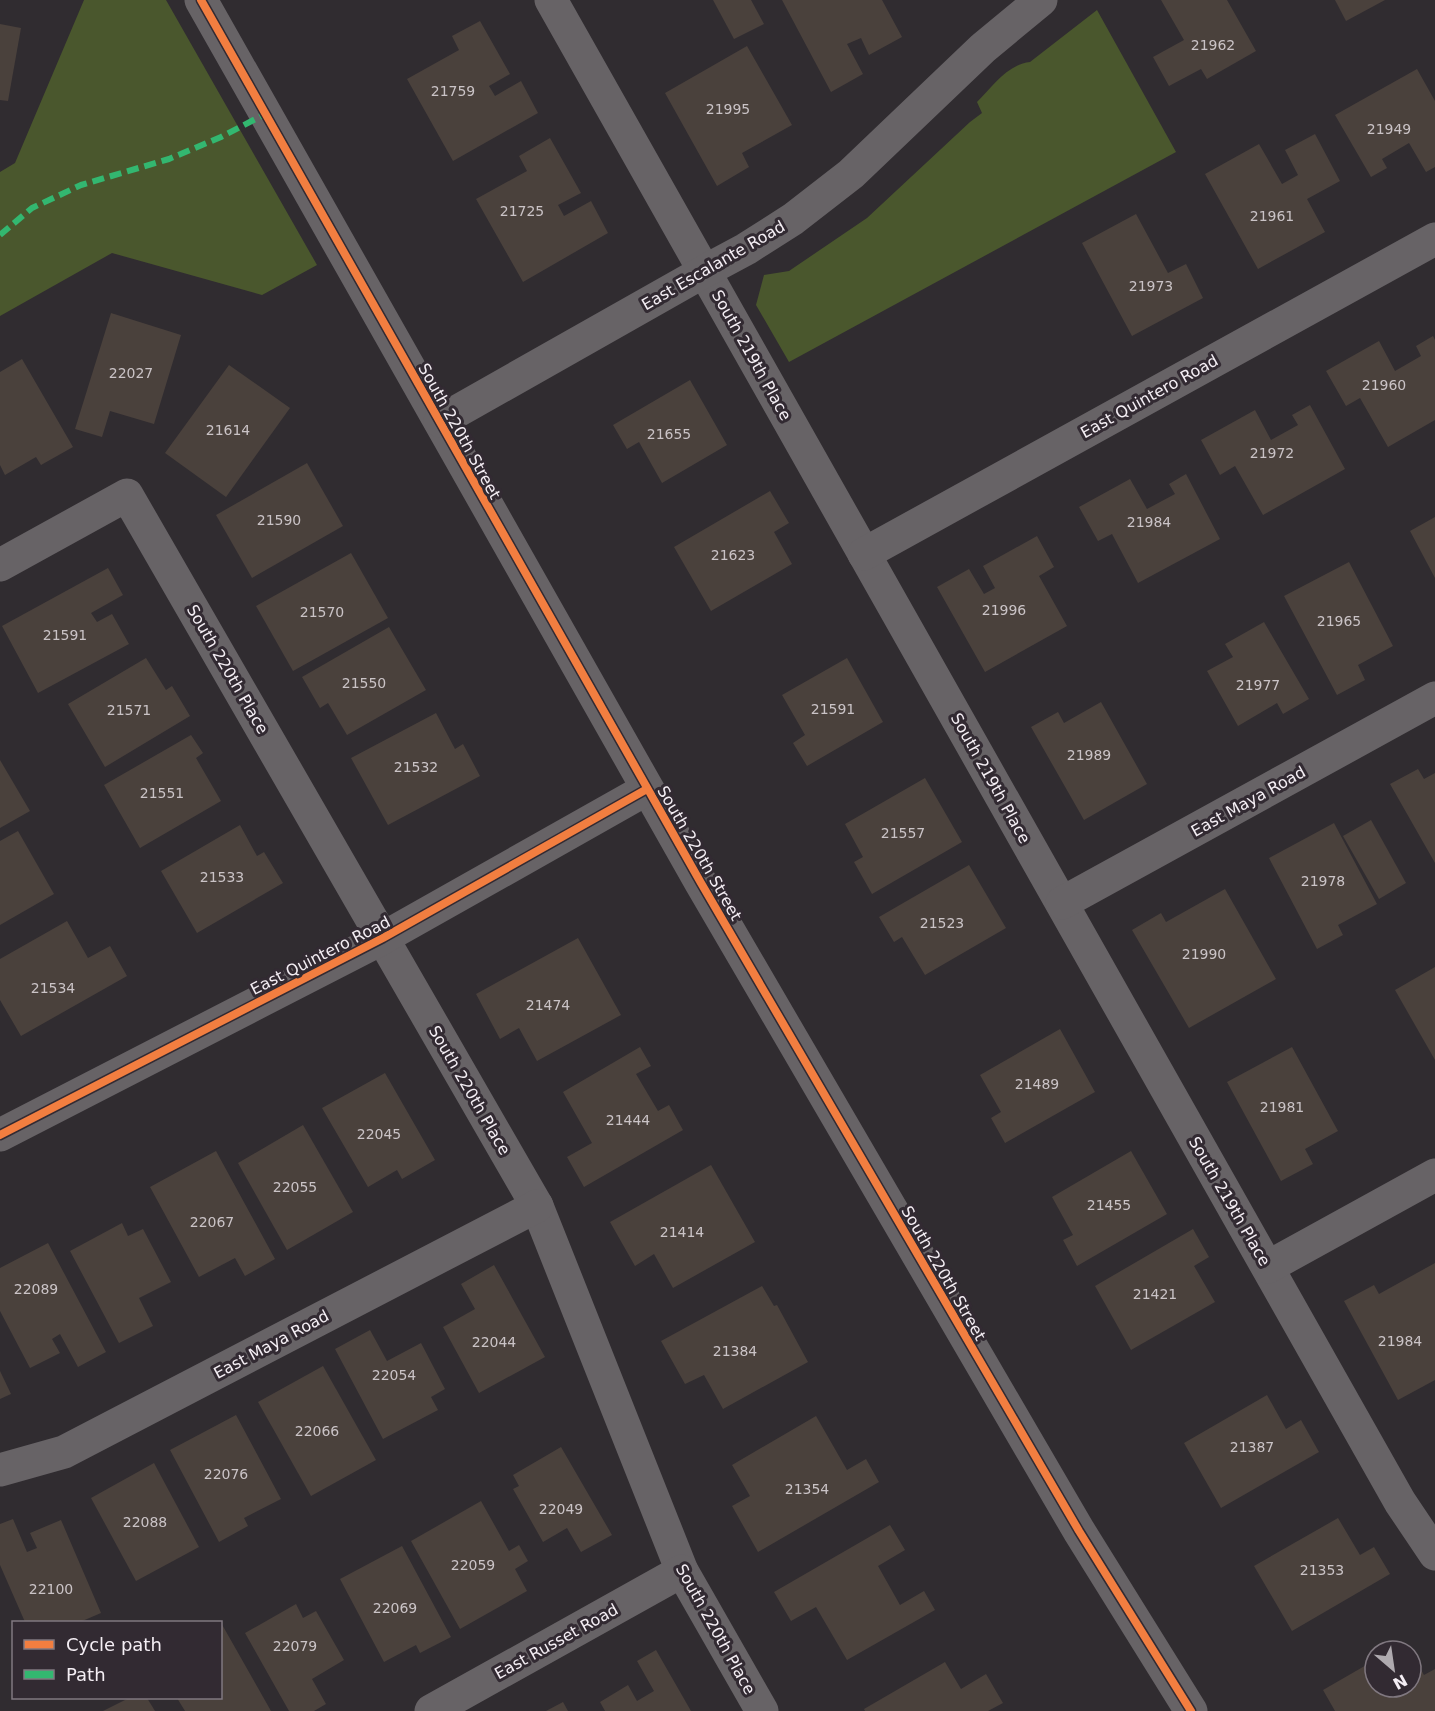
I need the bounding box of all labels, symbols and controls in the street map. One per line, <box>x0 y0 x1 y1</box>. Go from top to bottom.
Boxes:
house number: 21962 <box>1191 37 1235 53</box>
house number: 21759 <box>431 83 475 99</box>
house number: 21995 <box>706 101 750 117</box>
house number: 21949 <box>1367 121 1411 137</box>
house number: 21725 <box>500 203 544 219</box>
house number: 21961 <box>1250 208 1294 224</box>
street label: East Escalante Road <box>638 217 788 314</box>
house number: 21973 <box>1129 278 1173 294</box>
street label: South 219th Place <box>708 287 795 424</box>
street label: East Quintero Road <box>1077 351 1221 442</box>
street label: South 220th Street <box>414 360 505 502</box>
house number: 22027 <box>109 365 153 381</box>
house number: 21960 <box>1362 377 1406 393</box>
house number: 21614 <box>206 422 250 438</box>
house number: 21655 <box>647 426 691 442</box>
house number: 21972 <box>1250 445 1294 461</box>
house number: 21590 <box>257 512 301 528</box>
house number: 21984 <box>1127 514 1171 530</box>
house number: 21623 <box>711 547 755 563</box>
street label: South 220th Place <box>183 601 272 737</box>
house number: 21996 <box>982 602 1026 618</box>
house number: 21570 <box>300 604 344 620</box>
house number: 21965 <box>1317 613 1361 629</box>
house number: 21591 <box>43 627 87 643</box>
house number: 21550 <box>342 675 386 691</box>
house number: 21977 <box>1236 677 1280 693</box>
house number: 21591 <box>811 701 855 717</box>
house number: 21571 <box>107 702 151 718</box>
street label: South 219th Place <box>947 710 1034 847</box>
house number: 21989 <box>1067 747 1111 763</box>
house number: 21532 <box>394 759 438 775</box>
street label: East Maya Road <box>1188 762 1309 841</box>
street label: South 220th Street <box>653 783 746 924</box>
house number: 21551 <box>140 785 184 801</box>
house number: 21557 <box>881 825 925 841</box>
house number: 21533 <box>200 869 244 885</box>
house number: 21978 <box>1301 873 1345 889</box>
street label: East Quintero Road <box>247 912 393 999</box>
house number: 21523 <box>920 915 964 931</box>
house number: 21990 <box>1182 946 1226 962</box>
house number: 21534 <box>31 980 75 996</box>
house number: 21474 <box>526 997 570 1013</box>
street label: South 220th Place <box>425 1022 514 1158</box>
house number: 21489 <box>1015 1076 1059 1092</box>
house number: 21981 <box>1260 1099 1304 1115</box>
house number: 21444 <box>606 1112 650 1128</box>
house number: 22045 <box>357 1126 401 1142</box>
street label: South 219th Place <box>1185 1133 1274 1269</box>
house number: 22055 <box>273 1179 317 1195</box>
house number: 21455 <box>1087 1197 1131 1213</box>
street label: South 220th Street <box>897 1203 990 1344</box>
house number: 22067 <box>190 1214 234 1230</box>
house number: 21414 <box>660 1224 704 1240</box>
house number: 22089 <box>14 1281 58 1297</box>
house number: 21421 <box>1133 1286 1177 1302</box>
street label: East Maya Road <box>210 1306 332 1383</box>
house number: 21984 <box>1378 1333 1422 1349</box>
house number: 22044 <box>472 1334 516 1350</box>
house number: 21384 <box>713 1343 757 1359</box>
house number: 22054 <box>372 1367 416 1383</box>
house number: 22066 <box>295 1423 339 1439</box>
house number: 21387 <box>1230 1439 1274 1455</box>
house number: 22076 <box>204 1466 248 1482</box>
house number: 21354 <box>785 1481 829 1497</box>
house number: 22049 <box>539 1501 583 1517</box>
house number: 22088 <box>123 1514 167 1530</box>
house number: 22059 <box>451 1557 495 1573</box>
street label: South 220th Place <box>672 1561 759 1698</box>
house number: 21353 <box>1300 1562 1344 1578</box>
house number: 22100 <box>29 1581 73 1597</box>
house number: 22069 <box>373 1600 417 1616</box>
street label: East Russet Road <box>491 1600 621 1683</box>
legend <box>12 1621 222 1699</box>
text: Cycle path <box>66 1634 162 1655</box>
house number: 22079 <box>273 1638 317 1654</box>
north arrow <box>1363 1639 1423 1699</box>
text: Path <box>66 1664 106 1685</box>
text: N <box>1390 1670 1410 1693</box>

